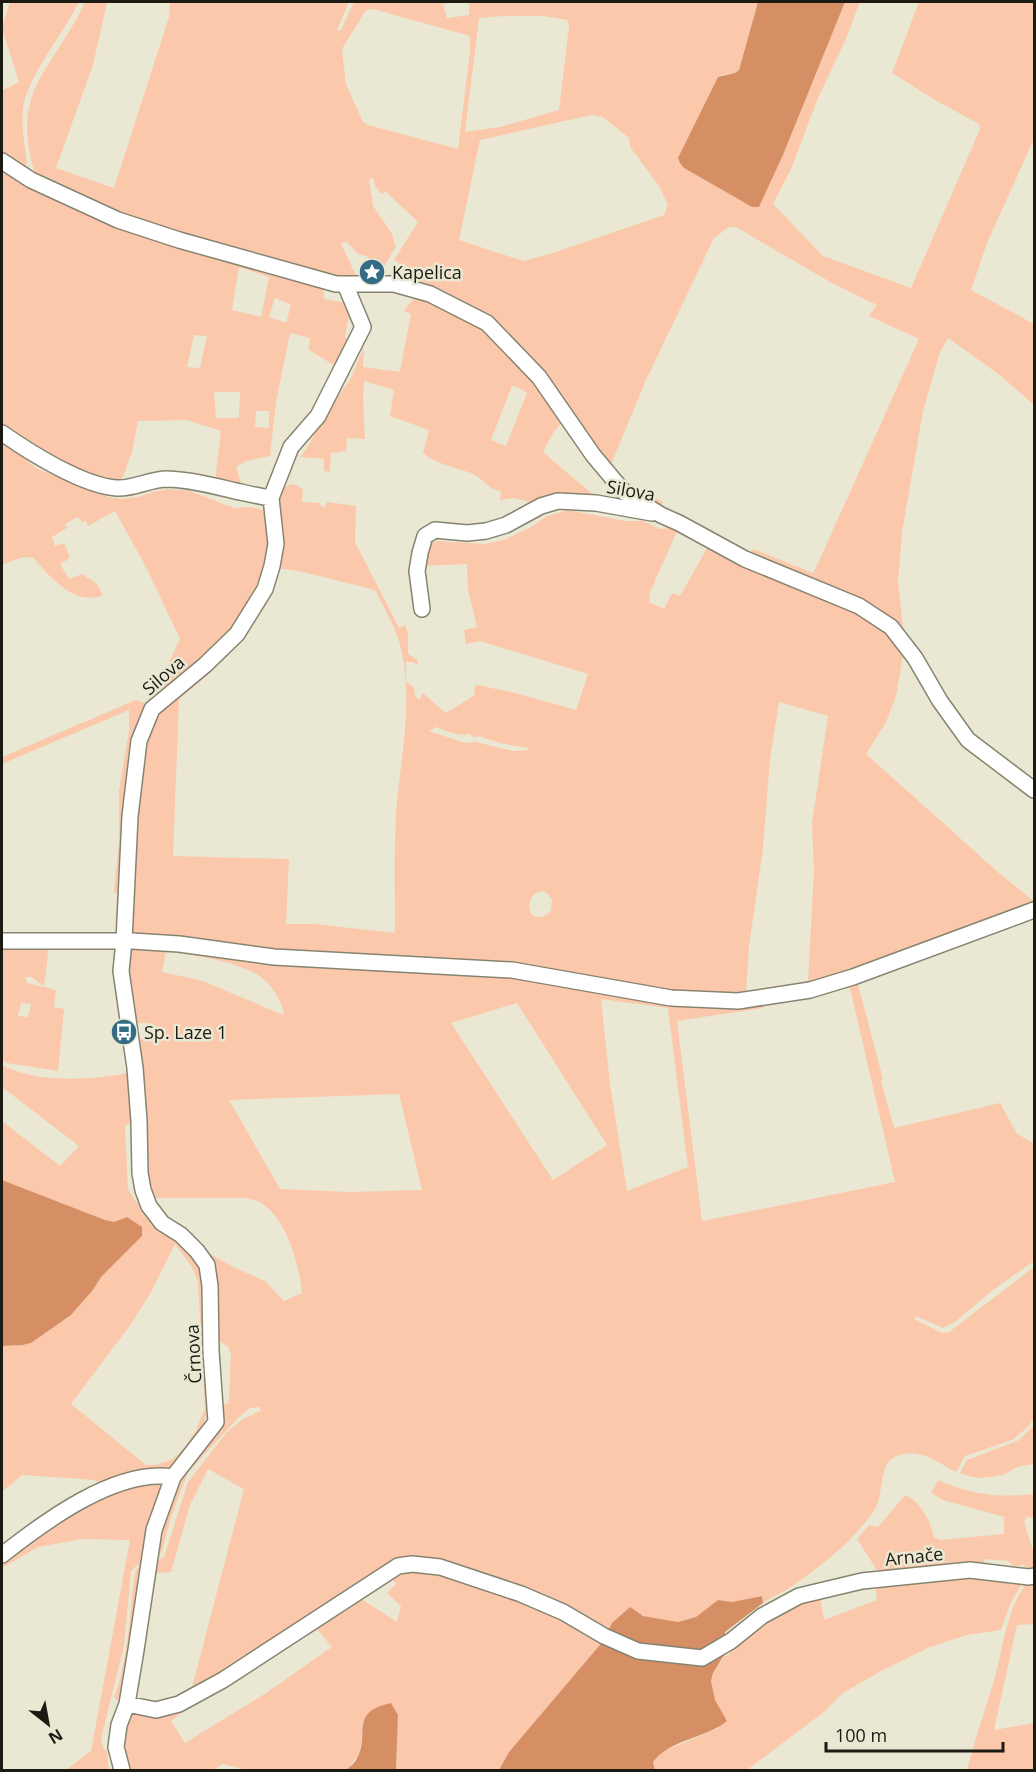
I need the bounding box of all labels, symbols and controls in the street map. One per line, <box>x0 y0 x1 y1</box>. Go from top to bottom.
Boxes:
place icon: Kapelica <box>357 257 387 287</box>
place label: Kapelica <box>392 260 462 284</box>
street label: Silova <box>605 474 657 506</box>
street label: Silova <box>137 650 189 700</box>
bus stop icon: Sp. Laze 1 <box>109 1017 139 1047</box>
place label: Sp. Laze 1 <box>144 1020 227 1044</box>
street label: Črnova <box>179 1324 207 1384</box>
street label: Arnače <box>884 1541 944 1571</box>
north arrow <box>18 1694 78 1754</box>
scale bar <box>826 1715 1003 1753</box>
text: 100 m <box>835 1723 887 1747</box>
text: N <box>44 1724 67 1750</box>

